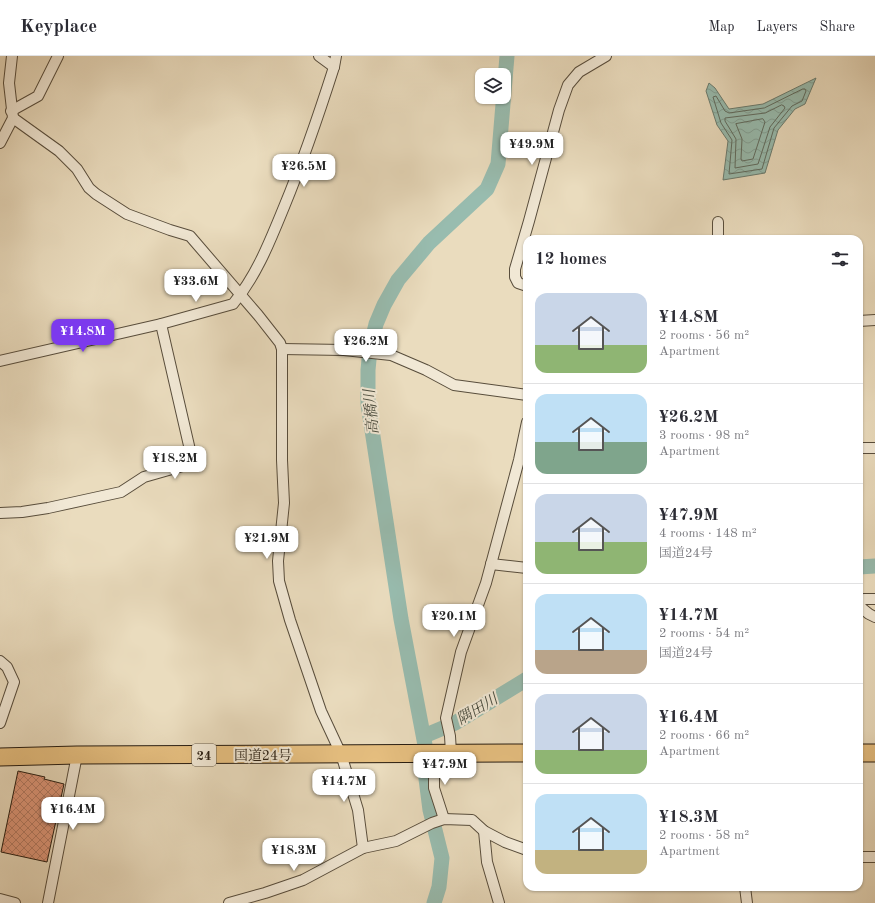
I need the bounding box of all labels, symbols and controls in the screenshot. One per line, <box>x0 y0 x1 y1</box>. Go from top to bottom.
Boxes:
text: Keyplace <box>20 18 97 37</box>
text: Map <box>709 20 735 34</box>
text: Layers <box>757 20 798 34</box>
text: Share <box>820 20 855 34</box>
map controls <box>475 68 511 104</box>
button: layers <box>475 68 511 104</box>
pin: ¥49.9M <box>499 132 565 166</box>
text: ¥49.9M <box>509 138 555 151</box>
pin: ¥26.5M <box>271 154 337 188</box>
text: ¥26.5M <box>281 160 327 173</box>
icon: filters <box>829 248 851 270</box>
text: 12 homes <box>535 251 607 268</box>
pin: ¥33.6M <box>163 269 229 303</box>
text: ¥33.6M <box>173 275 219 288</box>
icon: home <box>567 309 615 357</box>
text: ¥14.8M <box>659 309 718 326</box>
pin: ¥14.8M <box>50 319 116 353</box>
text: ¥14.8M <box>60 325 106 338</box>
pin: ¥26.2M <box>333 329 399 363</box>
text: 2 rooms · 56 m² <box>659 329 749 342</box>
text: ¥26.2M <box>343 335 389 348</box>
text: Apartment <box>659 345 720 358</box>
water label: 高橋川 <box>361 387 382 435</box>
text: ¥26.2M <box>659 409 718 426</box>
icon: home <box>567 410 615 458</box>
text: 3 rooms · 98 m² <box>659 429 749 442</box>
text: Apartment <box>659 445 720 458</box>
pin: ¥18.2M <box>142 446 208 480</box>
text: ¥18.2M <box>152 452 198 465</box>
text: ¥47.9M <box>659 507 718 524</box>
icon: home <box>567 510 615 558</box>
pin: ¥21.9M <box>234 526 300 560</box>
text: 4 rooms · 148 m² <box>659 527 757 540</box>
text: ¥21.9M <box>244 532 290 545</box>
text: 国道24号 <box>659 547 713 560</box>
pin: ¥20.1M <box>421 604 487 638</box>
text: ¥14.7M <box>659 607 718 624</box>
text: ¥20.1M <box>431 610 477 623</box>
icon: home <box>567 610 615 658</box>
text: 2 rooms · 54 m² <box>659 627 749 640</box>
text: 国道24号 <box>659 647 713 660</box>
water label: 隅田川 <box>454 690 503 728</box>
text: ¥16.4M <box>659 709 718 726</box>
icon: home <box>567 710 615 758</box>
text: 2 rooms · 66 m² <box>659 729 749 742</box>
road number: 24 <box>192 744 216 766</box>
text: Apartment <box>659 745 720 758</box>
street label: 国道24号 <box>234 748 292 763</box>
pin: ¥47.9M <box>412 752 478 786</box>
text: ¥47.9M <box>422 758 468 771</box>
pin: ¥14.7M <box>311 769 377 803</box>
text: ¥14.7M <box>321 775 367 788</box>
pin: ¥16.4M <box>40 797 106 831</box>
text: ¥16.4M <box>50 803 96 816</box>
text: ¥18.3M <box>659 809 718 826</box>
icon: home <box>567 810 615 858</box>
text: 2 rooms · 58 m² <box>659 829 749 842</box>
pin: ¥18.3M <box>261 838 327 872</box>
text: ¥18.3M <box>271 844 317 857</box>
text: Apartment <box>659 845 720 858</box>

